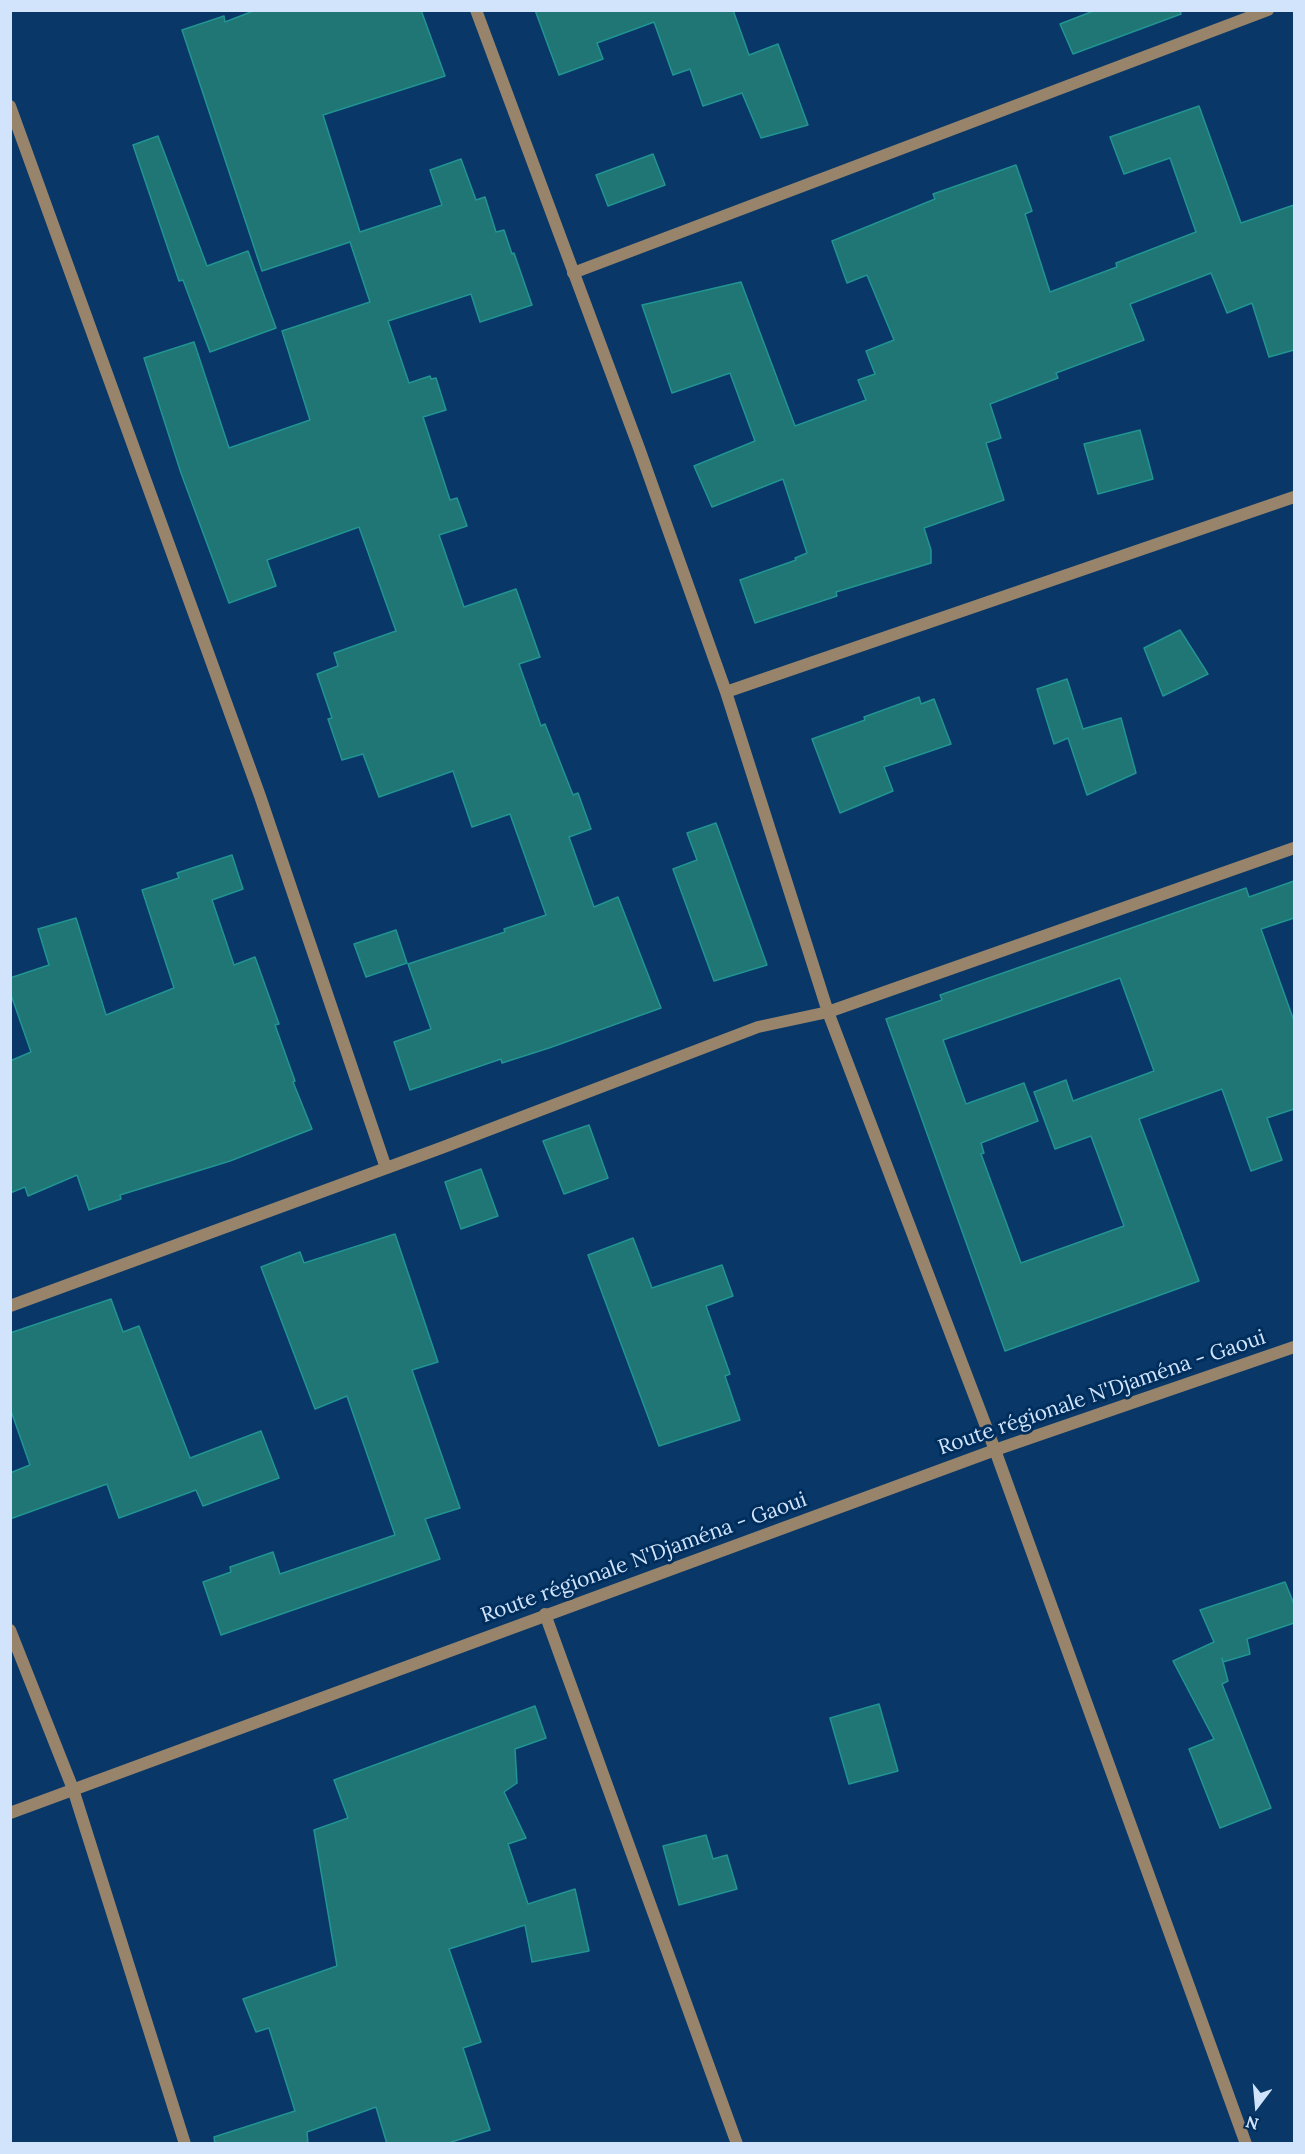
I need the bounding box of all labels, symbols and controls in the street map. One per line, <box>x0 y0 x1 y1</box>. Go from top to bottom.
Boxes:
street label: Route régionale N'Djaména - Gaoui <box>935 1325 1269 1461</box>
street label: Route régionale N'Djaména - Gaoui <box>478 1487 810 1629</box>
north arrow <box>1227 2076 1287 2136</box>
text: N <box>1243 2112 1261 2135</box>

